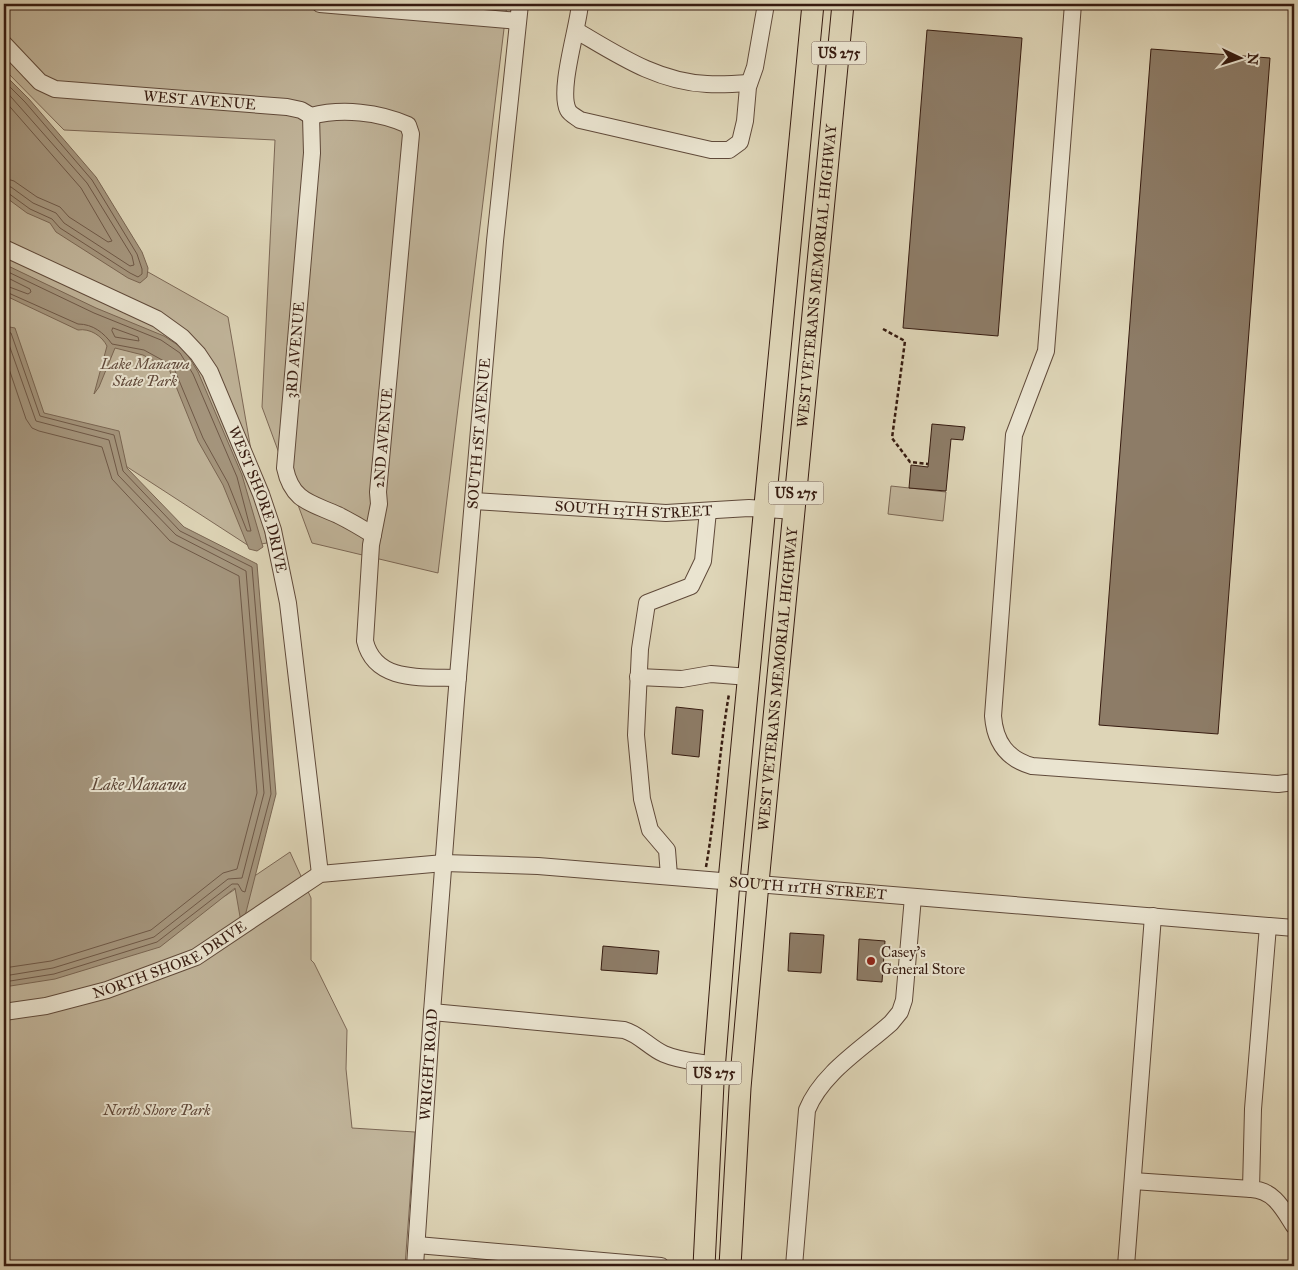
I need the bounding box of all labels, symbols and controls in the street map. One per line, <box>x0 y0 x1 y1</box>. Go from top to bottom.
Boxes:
north arrow <box>1216 32 1266 82</box>
road number: US 275 <box>812 42 866 64</box>
text: N <box>1244 52 1261 66</box>
street label: WEST AVENUE <box>143 87 257 114</box>
street label: WEST VETERANS MEMORIAL HIGHWAY <box>793 123 840 428</box>
street label: 3RD AVENUE <box>282 301 308 399</box>
park label: Lake Manawa State Park <box>99 355 190 390</box>
street label: SOUTH 1ST AVENUE <box>463 357 494 510</box>
street label: 2ND AVENUE <box>370 387 396 489</box>
street label: WEST SHORE DRIVE <box>225 423 291 575</box>
road number: US 275 <box>768 482 824 504</box>
street label: SOUTH 13TH STREET <box>554 497 713 522</box>
street label: WEST VETERANS MEMORIAL HIGHWAY <box>754 526 801 832</box>
water label: Lake Manawa <box>90 775 187 794</box>
street label: SOUTH 11TH STREET <box>728 873 887 904</box>
street label: NORTH SHORE DRIVE <box>91 917 250 1002</box>
place label: Casey's General Store <box>881 943 965 978</box>
marker: Casey's General Store <box>865 955 877 967</box>
street label: WRIGHT ROAD <box>416 1008 441 1121</box>
road number: US 275 <box>686 1062 742 1084</box>
park label: North Shore Park <box>102 1101 211 1119</box>

